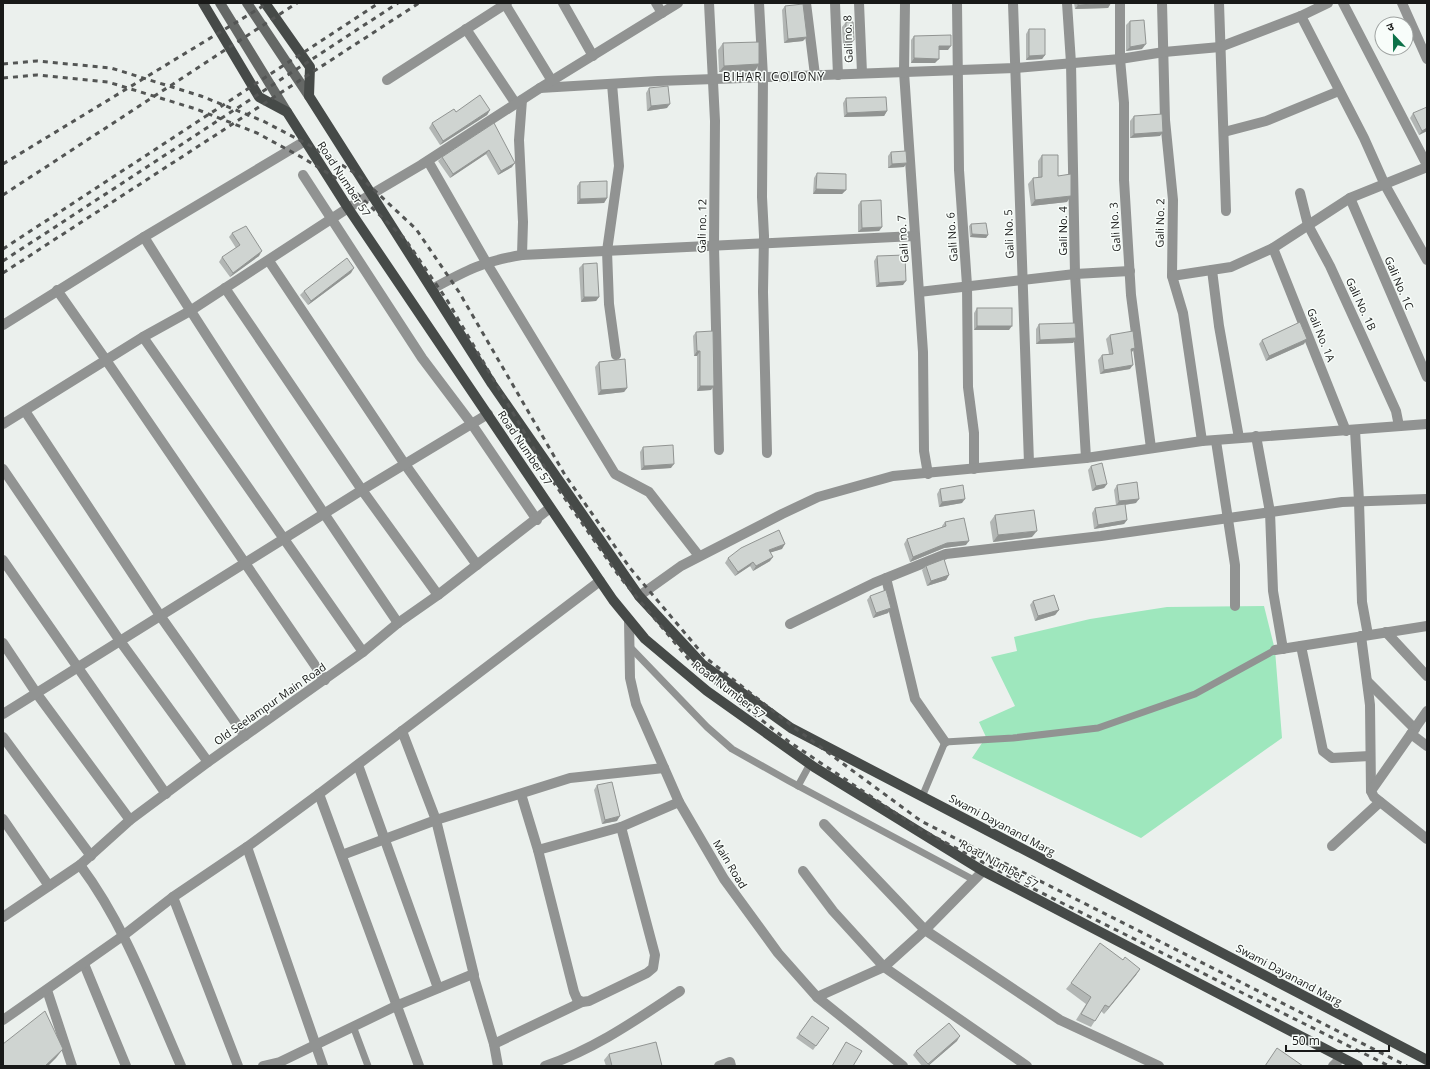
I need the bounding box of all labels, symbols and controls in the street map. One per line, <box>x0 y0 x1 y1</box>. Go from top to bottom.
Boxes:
street label: Gali no. 8 <box>839 15 856 63</box>
north arrow <box>1374 16 1414 56</box>
text: उ <box>1384 18 1396 34</box>
district label: BIHARI COLONY <box>723 68 825 85</box>
street label: Road Number 57 <box>314 138 374 219</box>
street label: Gali No. 2 <box>1152 198 1167 248</box>
street label: Gali no. 12 <box>694 199 709 253</box>
street label: Gali No. 3 <box>1105 202 1124 252</box>
street label: Gali No. 4 <box>1055 206 1070 256</box>
street label: Gali No. 5 <box>1000 209 1017 259</box>
street label: Gali No. 6 <box>942 212 961 262</box>
street label: Gali no. 7 <box>893 215 912 263</box>
street label: Gali No. 1C <box>1382 254 1417 312</box>
street label: Gali No. 1B <box>1343 275 1380 333</box>
street label: Gali No. 1A <box>1304 306 1339 364</box>
street label: Road Number 57 <box>495 407 556 488</box>
street label: Road Number 57 <box>690 657 769 722</box>
street label: Old Seelampur Main Road <box>211 659 329 748</box>
street label: Swami Dayanand Marg <box>947 790 1058 859</box>
street label: Main Road <box>710 836 751 891</box>
street label: Road Number 57 <box>957 836 1041 891</box>
street label: Swami Dayanand Marg <box>1234 940 1345 1009</box>
scale bar <box>1286 1027 1389 1053</box>
text: 50 m <box>1292 1032 1320 1049</box>

